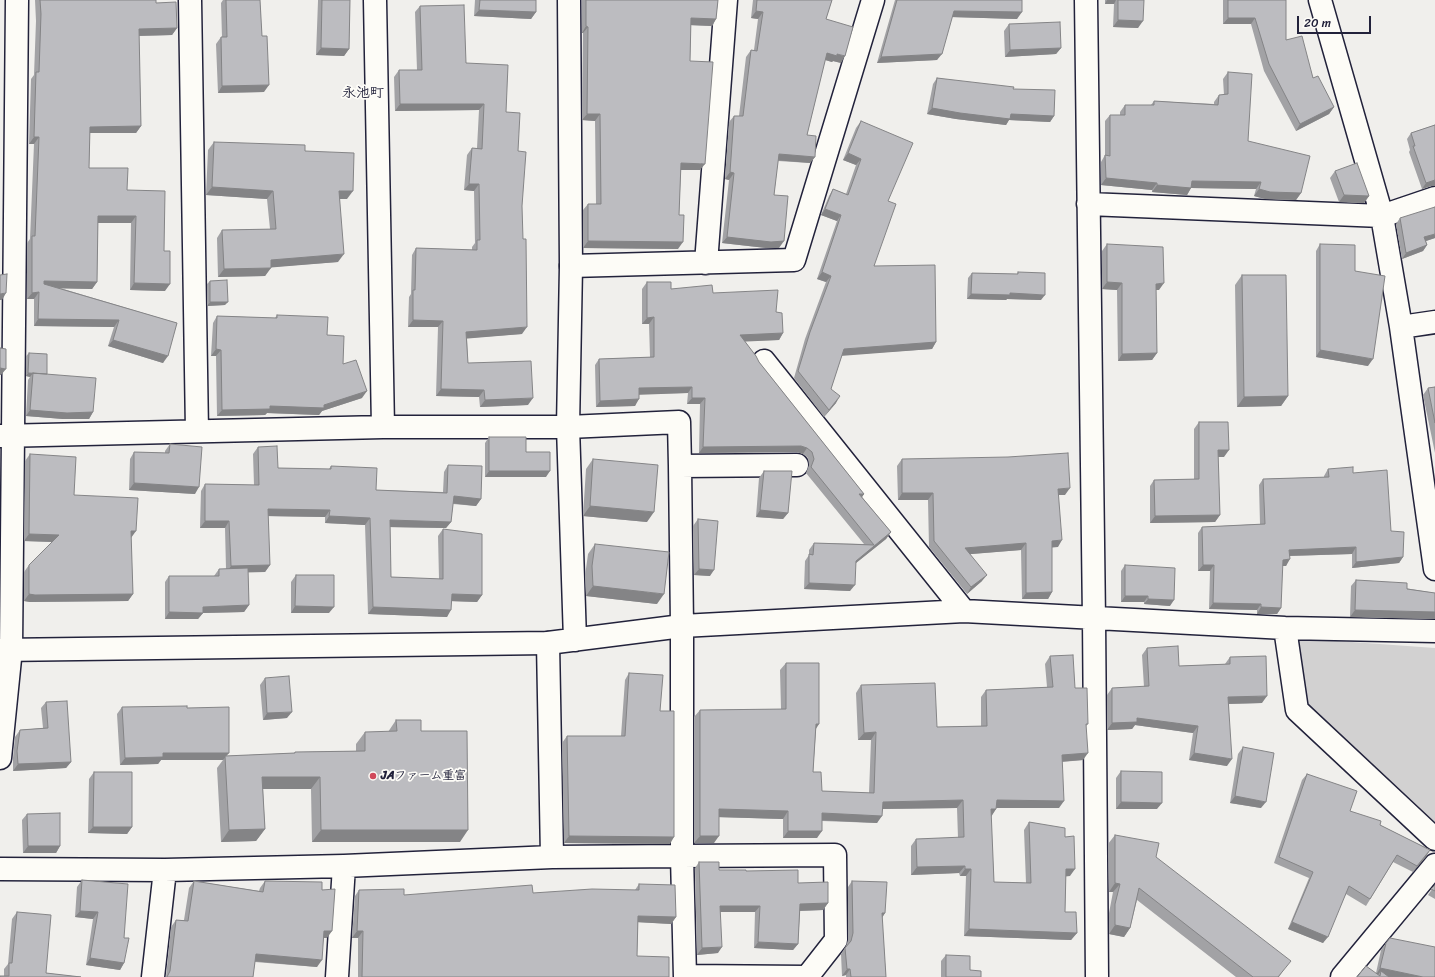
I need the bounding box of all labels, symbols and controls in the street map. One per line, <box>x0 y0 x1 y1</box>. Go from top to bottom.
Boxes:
scale bar <box>1299 8 1373 34</box>
text: 20 m <box>1304 12 1331 34</box>
district label: 永池町 <box>342 85 384 101</box>
place label: JAファーム重富 <box>381 769 466 783</box>
marker: JAファーム重富 <box>368 771 378 781</box>

